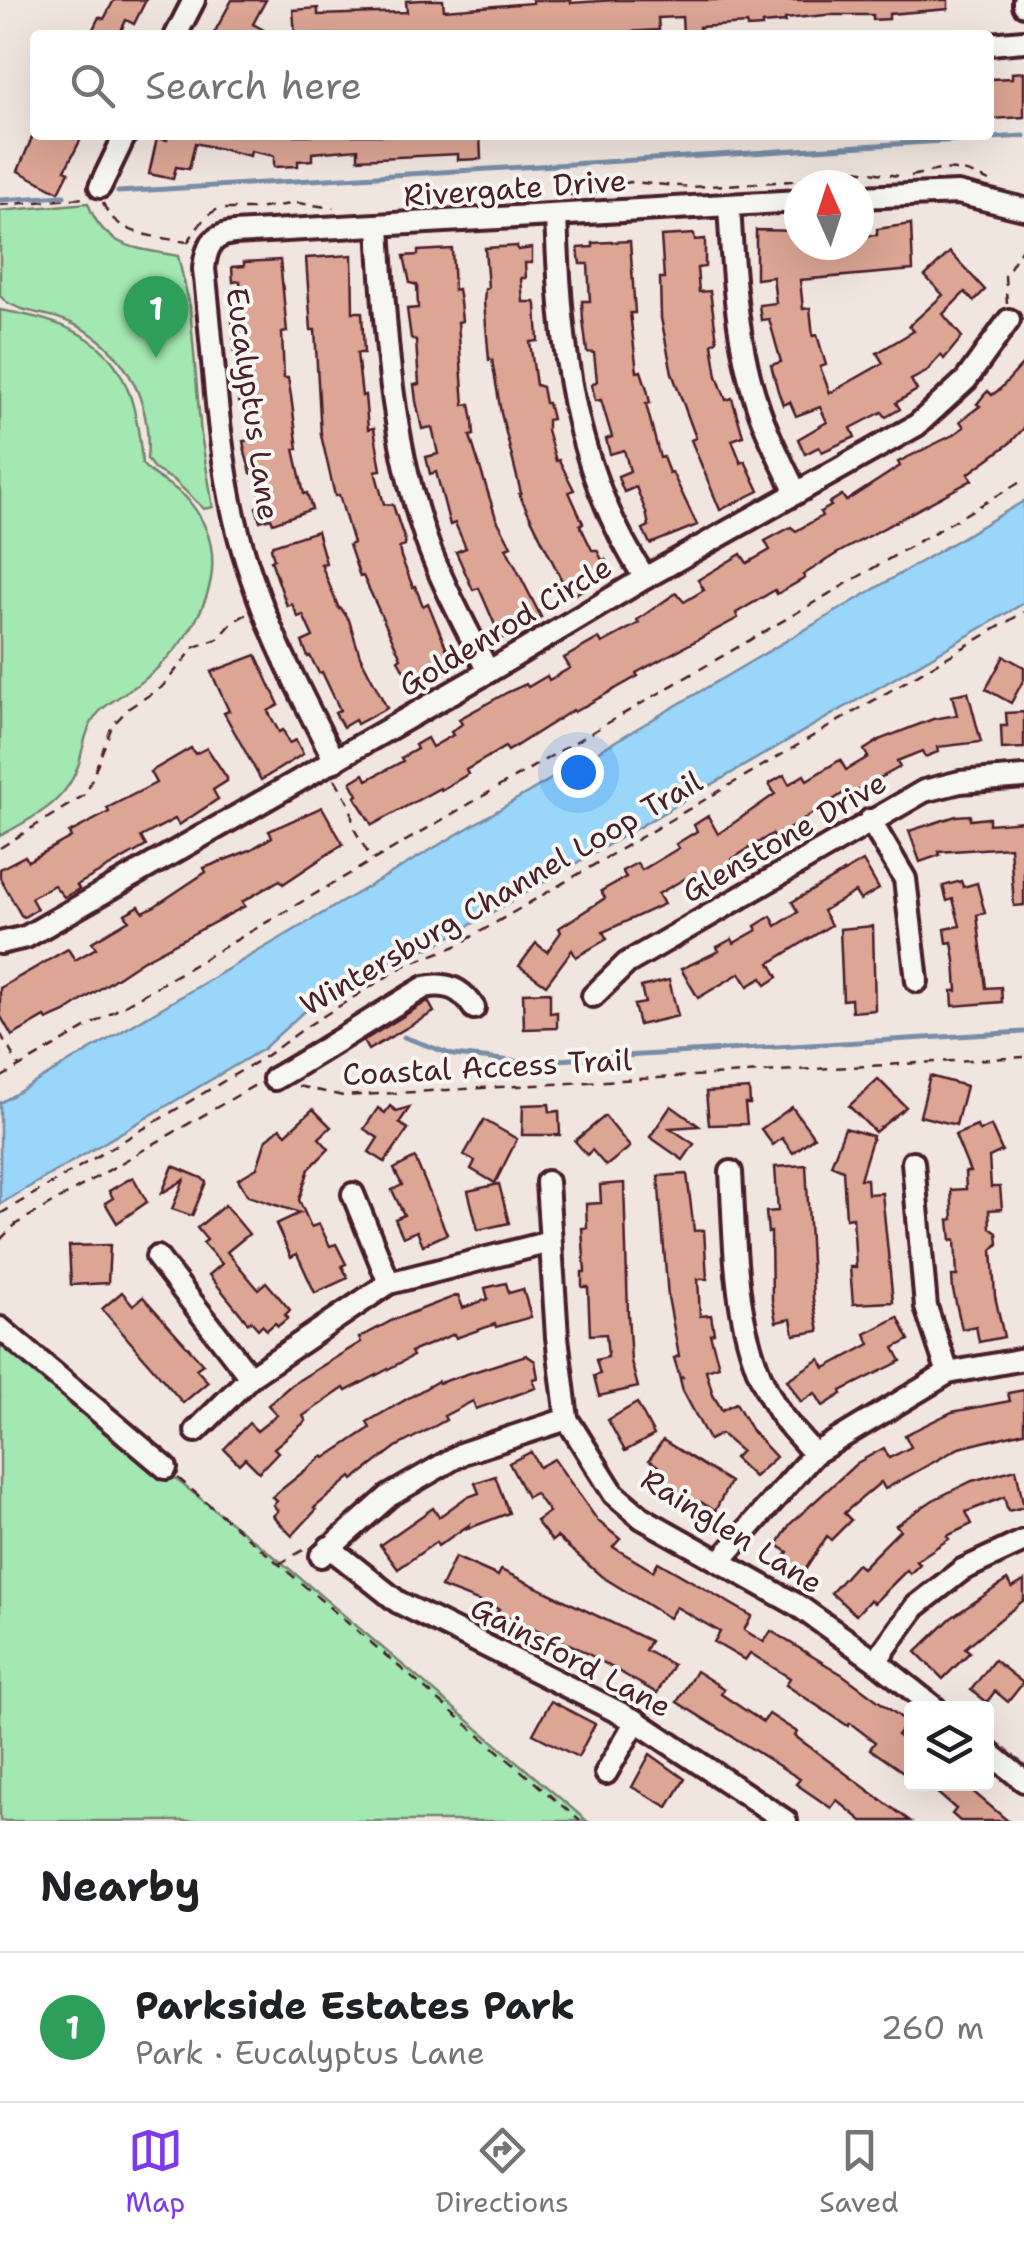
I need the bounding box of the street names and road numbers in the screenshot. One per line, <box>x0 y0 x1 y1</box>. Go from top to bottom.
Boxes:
street label: Rivergate Drive <box>402 160 628 216</box>
street label: Eucalyptus Lane <box>216 285 290 523</box>
street label: Goldenrod Circle <box>391 546 619 706</box>
street label: Wintersburg Channel Loop Trail <box>292 761 710 1025</box>
street label: Glenstone Drive <box>674 762 894 912</box>
street label: Coastal Access Trail <box>341 1039 633 1095</box>
street label: Rainglen Lane <box>633 1459 831 1603</box>
street label: Gainsford Lane <box>463 1587 679 1727</box>

